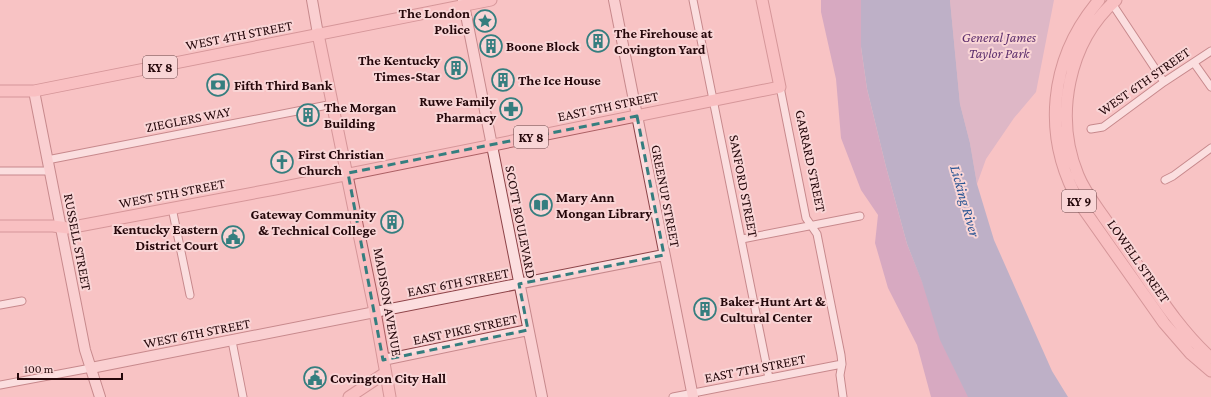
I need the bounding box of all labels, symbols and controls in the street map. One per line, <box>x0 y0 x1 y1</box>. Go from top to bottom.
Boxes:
place label: The London Police <box>399 5 470 37</box>
place icon: The London Police <box>472 8 498 34</box>
street label: WEST 4TH STREET <box>184 17 294 53</box>
place label: The Firehouse at Covington Yard <box>614 25 714 57</box>
building icon: The Firehouse at Covington Yard <box>585 28 611 54</box>
park label: General James Taylor Park <box>962 29 1037 61</box>
building icon: Boone Block <box>478 33 504 59</box>
place label: Boone Block <box>506 38 580 54</box>
street label: WEST 6TH STREET <box>1095 43 1193 119</box>
place label: The Kentucky Times-Star <box>358 52 440 84</box>
building icon: The Kentucky Times-Star <box>443 55 469 81</box>
road number: KY 8 <box>143 56 177 78</box>
building icon: The Ice House <box>490 67 516 93</box>
bank icon: Fifth Third Bank <box>205 72 231 98</box>
place label: The Ice House <box>518 72 601 88</box>
place label: Fifth Third Bank <box>234 77 333 93</box>
street label: EAST 5TH STREET <box>556 87 660 125</box>
place label: Ruwe Family Pharmacy <box>419 93 496 125</box>
pharmacy icon: Ruwe Family Pharmacy <box>498 96 524 122</box>
place label: The Morgan Building <box>324 99 396 131</box>
building icon: The Morgan Building <box>295 102 321 128</box>
street label: ZIEGLERS WAY <box>144 103 233 135</box>
street label: GARRARD STREET <box>792 108 830 214</box>
road number: KY 8 <box>514 126 548 148</box>
street label: SANFORD STREET <box>726 133 762 239</box>
street label: GREENUP STREET <box>648 143 684 249</box>
place label: First Christian Church <box>298 146 384 178</box>
church icon: First Christian Church <box>269 149 295 175</box>
water label: Licking River <box>946 163 983 240</box>
street label: SCOTT BOULEVARD <box>502 164 540 280</box>
street label: WEST 5TH STREET <box>118 175 227 211</box>
place label: Mary Ann Mongan Library <box>556 189 652 221</box>
road number: KY 9 <box>1062 190 1096 212</box>
street label: RUSSELL STREET <box>61 192 95 292</box>
library icon: Mary Ann Mongan Library <box>528 192 554 218</box>
place label: Gateway Community & Technical College <box>250 206 376 238</box>
building icon: Gateway Community & Technical College <box>379 209 405 235</box>
street label: LOWELL STREET <box>1104 216 1174 306</box>
place label: Kentucky Eastern District Court <box>113 221 219 253</box>
public building icon: Kentucky Eastern District Court <box>220 224 246 250</box>
street label: MADISON AVENUE <box>371 246 406 358</box>
street label: EAST 6TH STREET <box>406 264 511 300</box>
place label: Baker-Hunt Art & Cultural Center <box>720 293 826 325</box>
building icon: Baker-Hunt Art & Cultural Center <box>692 296 718 322</box>
street label: EAST PIKE STREET <box>411 310 519 348</box>
street label: WEST 6TH STREET <box>142 315 252 351</box>
street label: EAST 7TH STREET <box>703 350 807 386</box>
scale bar <box>18 355 122 381</box>
text: 100 m <box>24 362 54 376</box>
public building icon: Covington City Hall <box>302 365 328 391</box>
place label: Covington City Hall <box>330 370 446 386</box>

